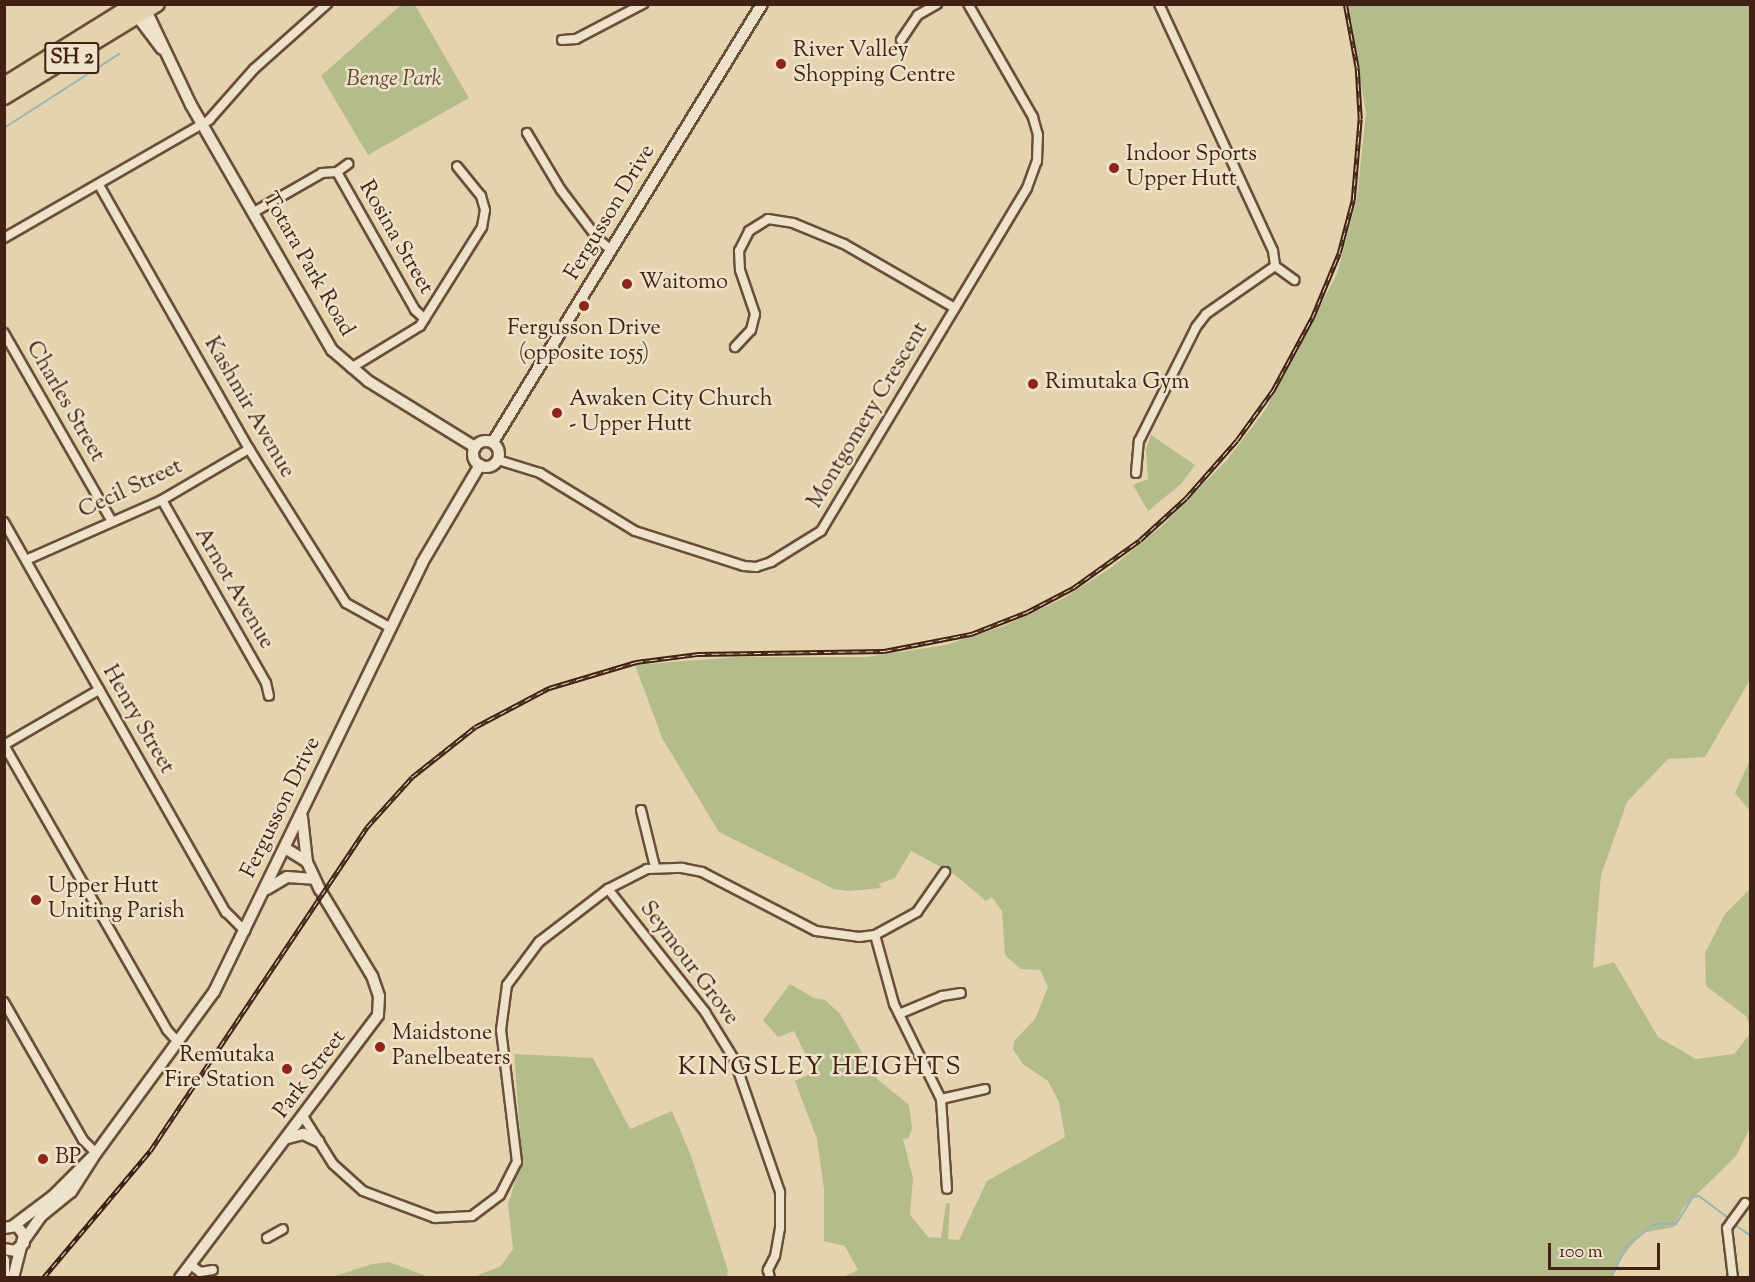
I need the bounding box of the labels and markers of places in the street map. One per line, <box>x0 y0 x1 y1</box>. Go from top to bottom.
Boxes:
place label: River Valley Shopping Centre <box>793 38 955 90</box>
marker: River Valley Shopping Centre <box>774 57 788 71</box>
place label: Indoor Sports Upper Hutt <box>1126 142 1257 194</box>
marker: Indoor Sports Upper Hutt <box>1107 161 1121 175</box>
place label: Waitomo <box>639 271 728 297</box>
marker: Waitomo <box>620 277 634 291</box>
marker: Fergusson Drive (opposite 1055) <box>577 299 591 313</box>
place label: Fergusson Drive (opposite 1055) <box>507 316 661 368</box>
place label: Rimutaka Gym <box>1045 371 1189 397</box>
marker: Rimutaka Gym <box>1026 377 1040 391</box>
place label: Awaken City Church - Upper Hutt <box>569 387 773 439</box>
marker: Awaken City Church - Upper Hutt <box>550 406 564 420</box>
place label: Upper Hutt Uniting Parish <box>48 874 185 926</box>
marker: Upper Hutt Uniting Parish <box>29 893 43 907</box>
place label: Maidstone Panelbeaters <box>392 1021 510 1072</box>
marker: Maidstone Panelbeaters <box>373 1040 387 1054</box>
place label: Remutaka Fire Station <box>165 1043 275 1094</box>
marker: Remutaka Fire Station <box>280 1062 294 1076</box>
place label: BP <box>55 1146 81 1172</box>
marker: BP <box>36 1152 50 1166</box>

